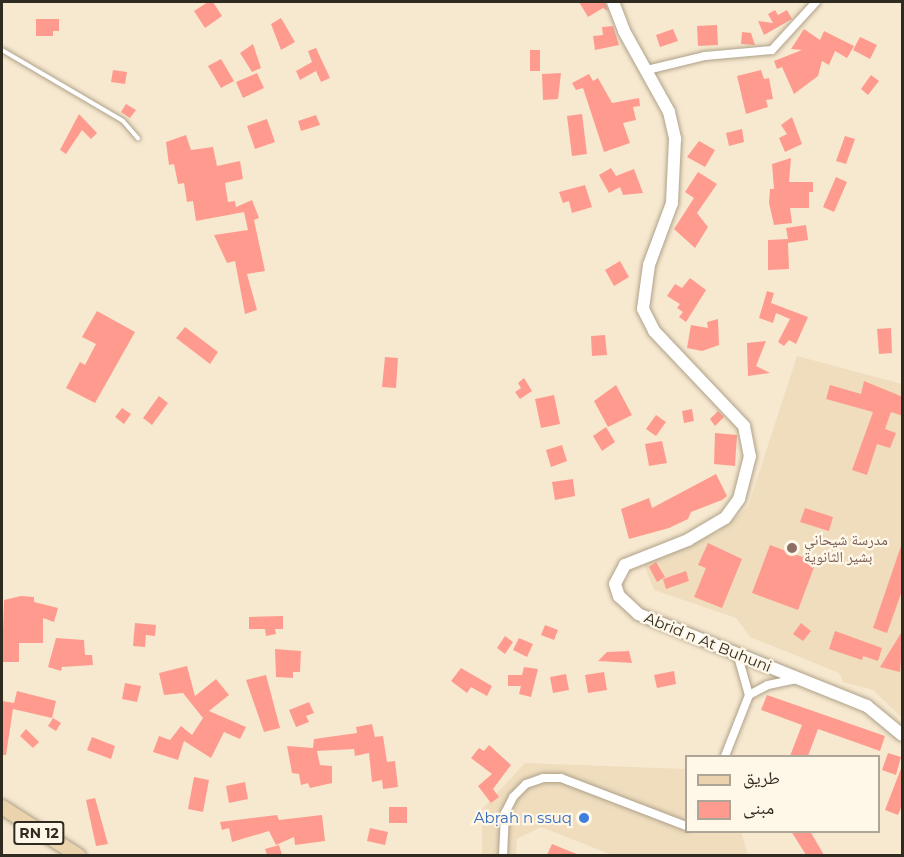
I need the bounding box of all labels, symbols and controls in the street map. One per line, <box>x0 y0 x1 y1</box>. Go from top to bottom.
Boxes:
place label: مدرسة شيحاني بشير الثانوية <box>804 530 888 565</box>
marker: مدرسة شيحاني بشير الثانوية <box>785 541 799 555</box>
street label: Abrid n At Buhuni <box>642 608 774 676</box>
legend <box>685 755 880 833</box>
text: طريق <box>743 767 780 789</box>
text: مبنى <box>743 797 774 819</box>
place label: Abṛah n ssuq <box>474 809 572 827</box>
marker: Abṛah n ssuq <box>577 811 591 825</box>
road number: RN 12 <box>12 822 66 844</box>

